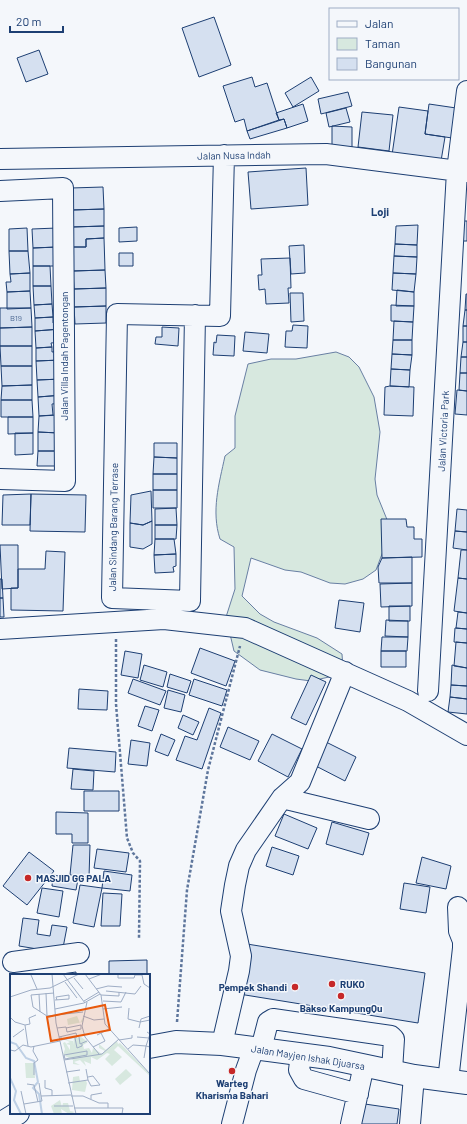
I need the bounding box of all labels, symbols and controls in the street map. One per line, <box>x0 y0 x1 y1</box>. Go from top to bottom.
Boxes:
scale bar <box>10 8 63 34</box>
legend <box>329 8 459 80</box>
text: 20 m <box>16 14 42 28</box>
text: Jalan <box>365 16 393 30</box>
text: Taman <box>365 36 400 50</box>
text: Bangunan <box>365 56 417 70</box>
street label: Jalan Nusa Indah <box>197 148 271 162</box>
district label: Loji <box>371 205 389 218</box>
street label: Jalan Villa Indah Pagentongan <box>58 292 70 420</box>
house number: B19 <box>10 313 22 323</box>
street label: Jalan Victoria Park <box>435 390 451 472</box>
street label: Jalan Sindang Barang Terrase <box>106 463 120 591</box>
place label: MASJID GG PALA <box>36 872 111 884</box>
marker: MASJID GG PALA <box>23 873 33 883</box>
inset map <box>10 974 150 1114</box>
place label: RUKO <box>340 978 365 990</box>
marker: RUKO <box>327 979 337 989</box>
place label: Pempek Shandi <box>219 981 287 993</box>
marker: Pempek Shandi <box>290 982 300 992</box>
marker: Bakso KampungQu <box>336 991 346 1001</box>
place label: Bakso KampungQu <box>300 1002 382 1014</box>
street label: Jalan Mayjen Ishak Djuarsa <box>250 1042 366 1072</box>
marker: Warteg Kharisma Bahari <box>227 1066 237 1076</box>
place label: Warteg Kharisma Bahari <box>196 1077 269 1101</box>

